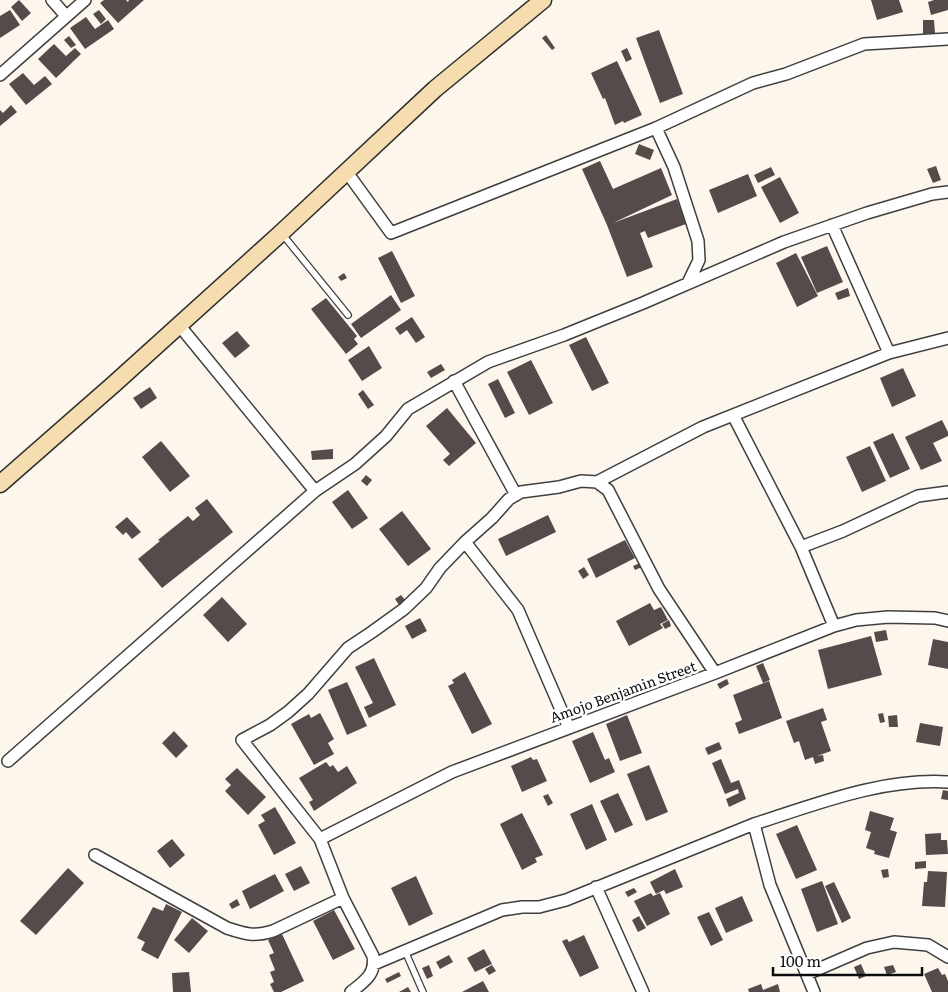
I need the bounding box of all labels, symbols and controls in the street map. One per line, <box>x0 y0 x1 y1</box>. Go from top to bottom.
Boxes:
street label: Amojo Benjamin Street <box>547 655 699 727</box>
scale bar <box>773 944 922 976</box>
text: 100 m <box>780 949 821 972</box>

